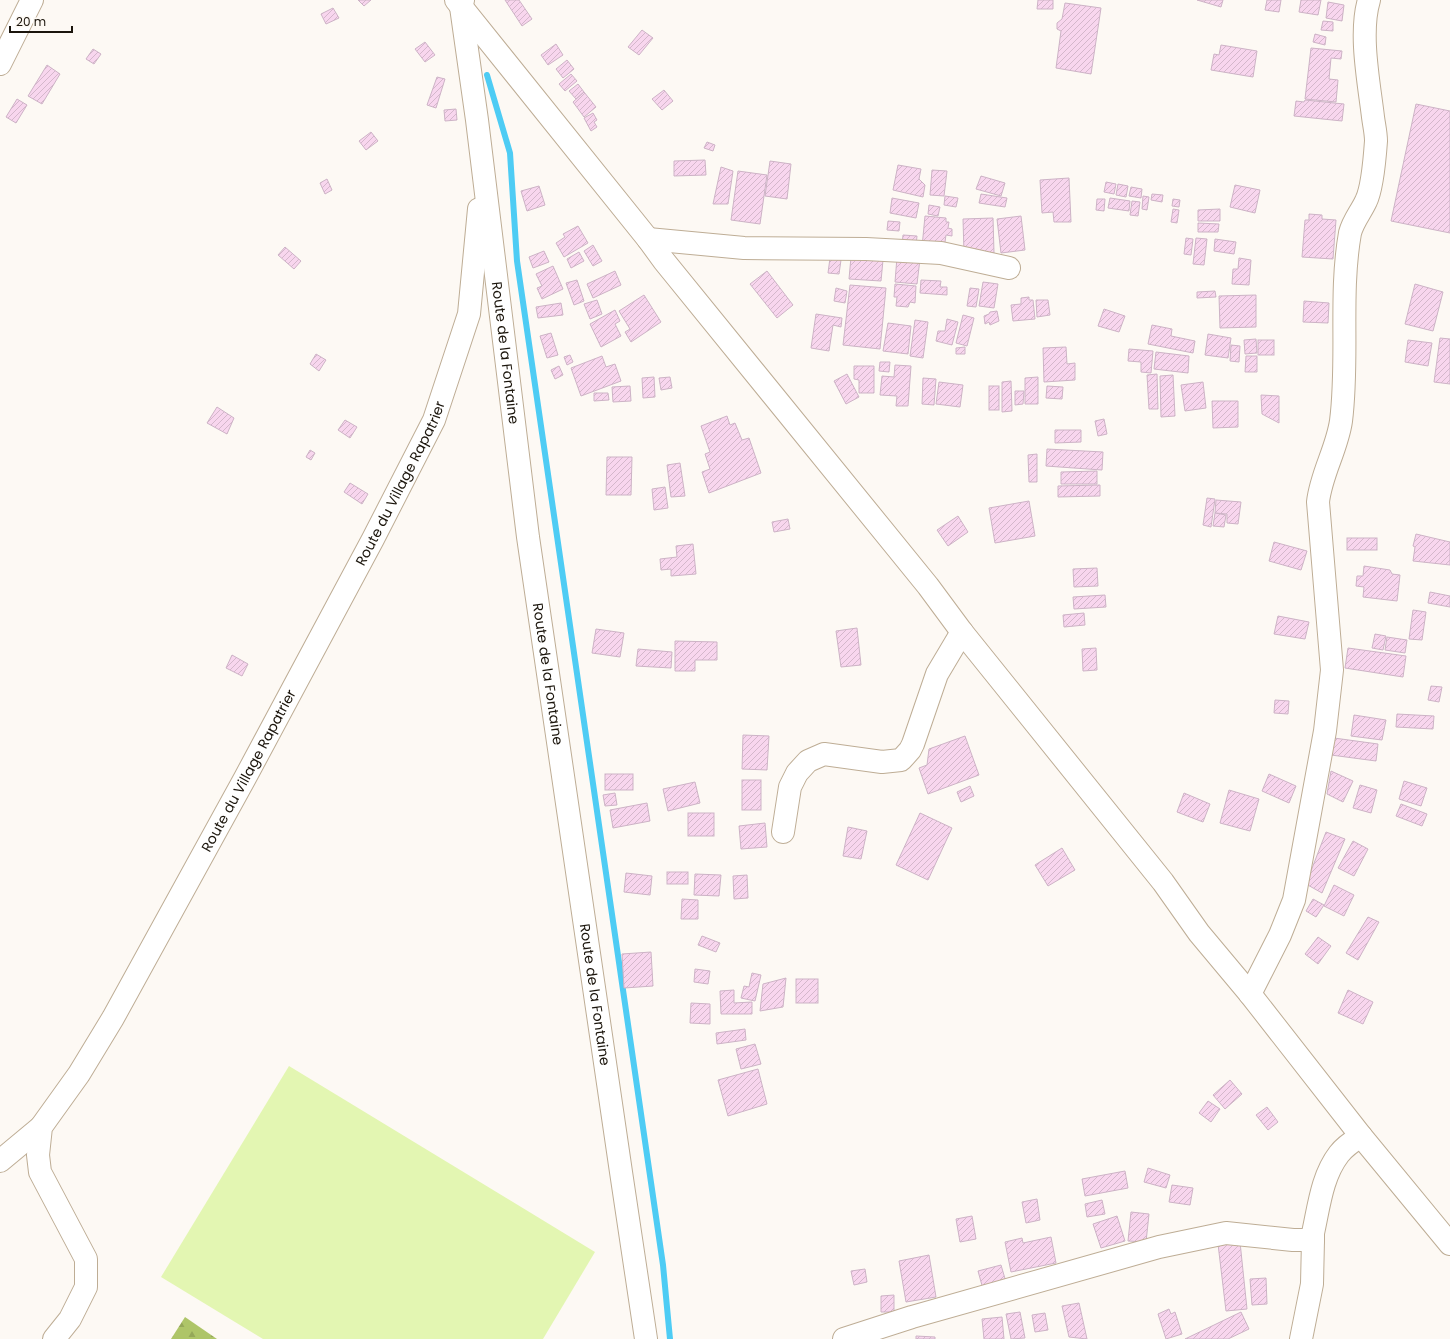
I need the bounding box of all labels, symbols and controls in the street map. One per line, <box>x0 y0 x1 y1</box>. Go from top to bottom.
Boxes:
scale bar <box>10 8 72 34</box>
text: 20 m <box>16 13 46 30</box>
street label: Route de la Fontaine <box>487 281 524 425</box>
street label: Route du Village Rapatrier <box>351 398 450 569</box>
street label: Route de la Fontaine <box>528 602 568 747</box>
street label: Route du Village Rapatrier <box>196 686 301 855</box>
street label: Route de la Fontaine <box>575 922 615 1067</box>

